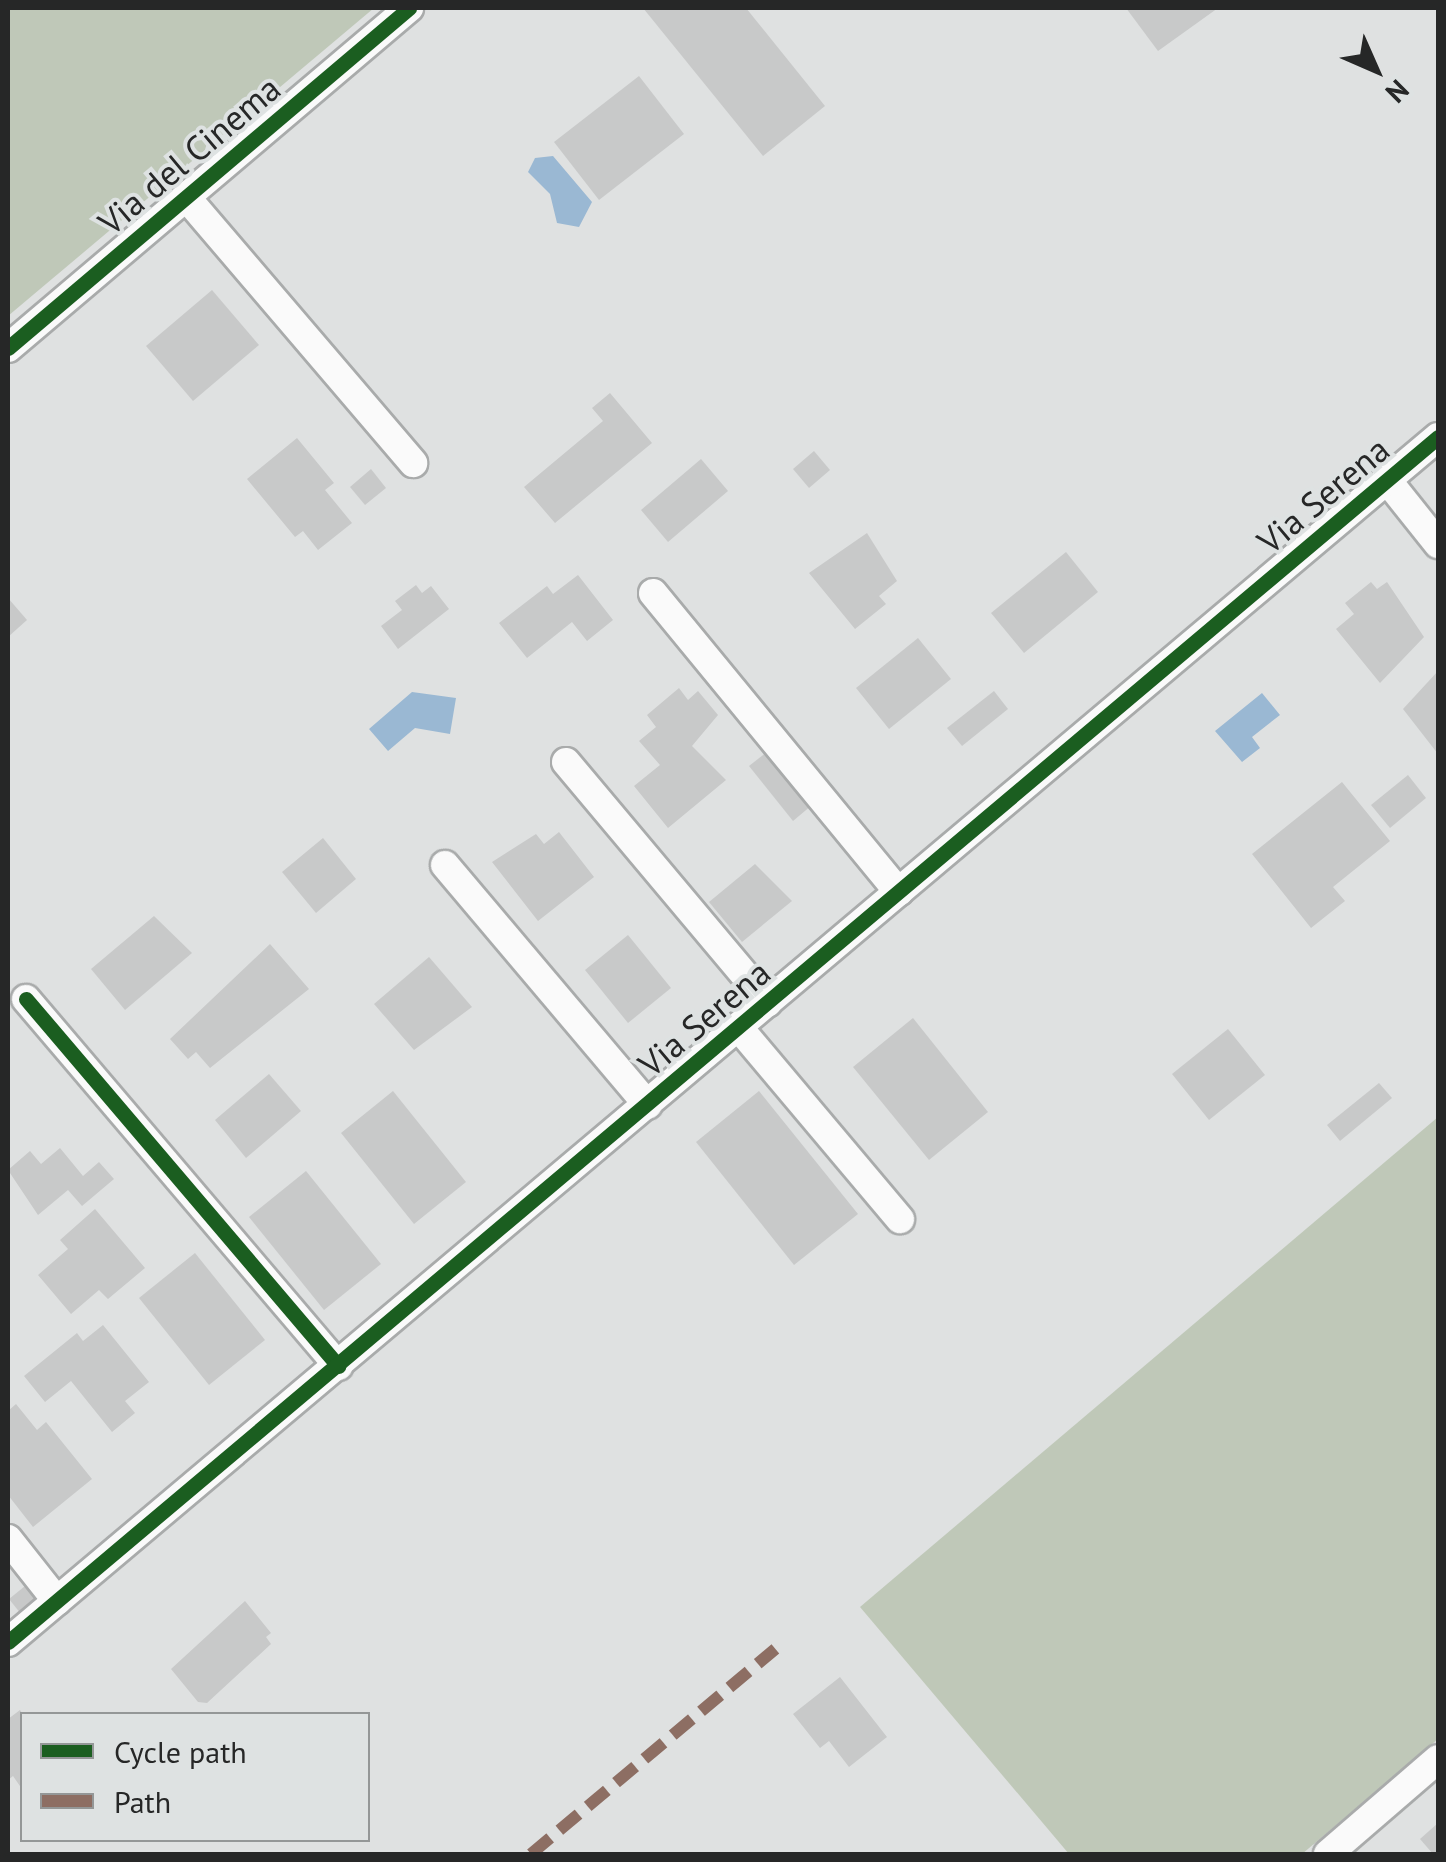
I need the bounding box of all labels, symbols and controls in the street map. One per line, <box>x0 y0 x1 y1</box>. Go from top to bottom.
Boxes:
north arrow <box>1326 20 1426 120</box>
street label: Via del Cinema <box>90 67 288 243</box>
text: N <box>1378 72 1417 111</box>
street label: Via Serena <box>1249 428 1397 562</box>
street label: Via Serena <box>630 951 778 1085</box>
legend <box>20 1712 370 1842</box>
text: Cycle path <box>114 1732 247 1771</box>
text: Path <box>114 1782 171 1821</box>

